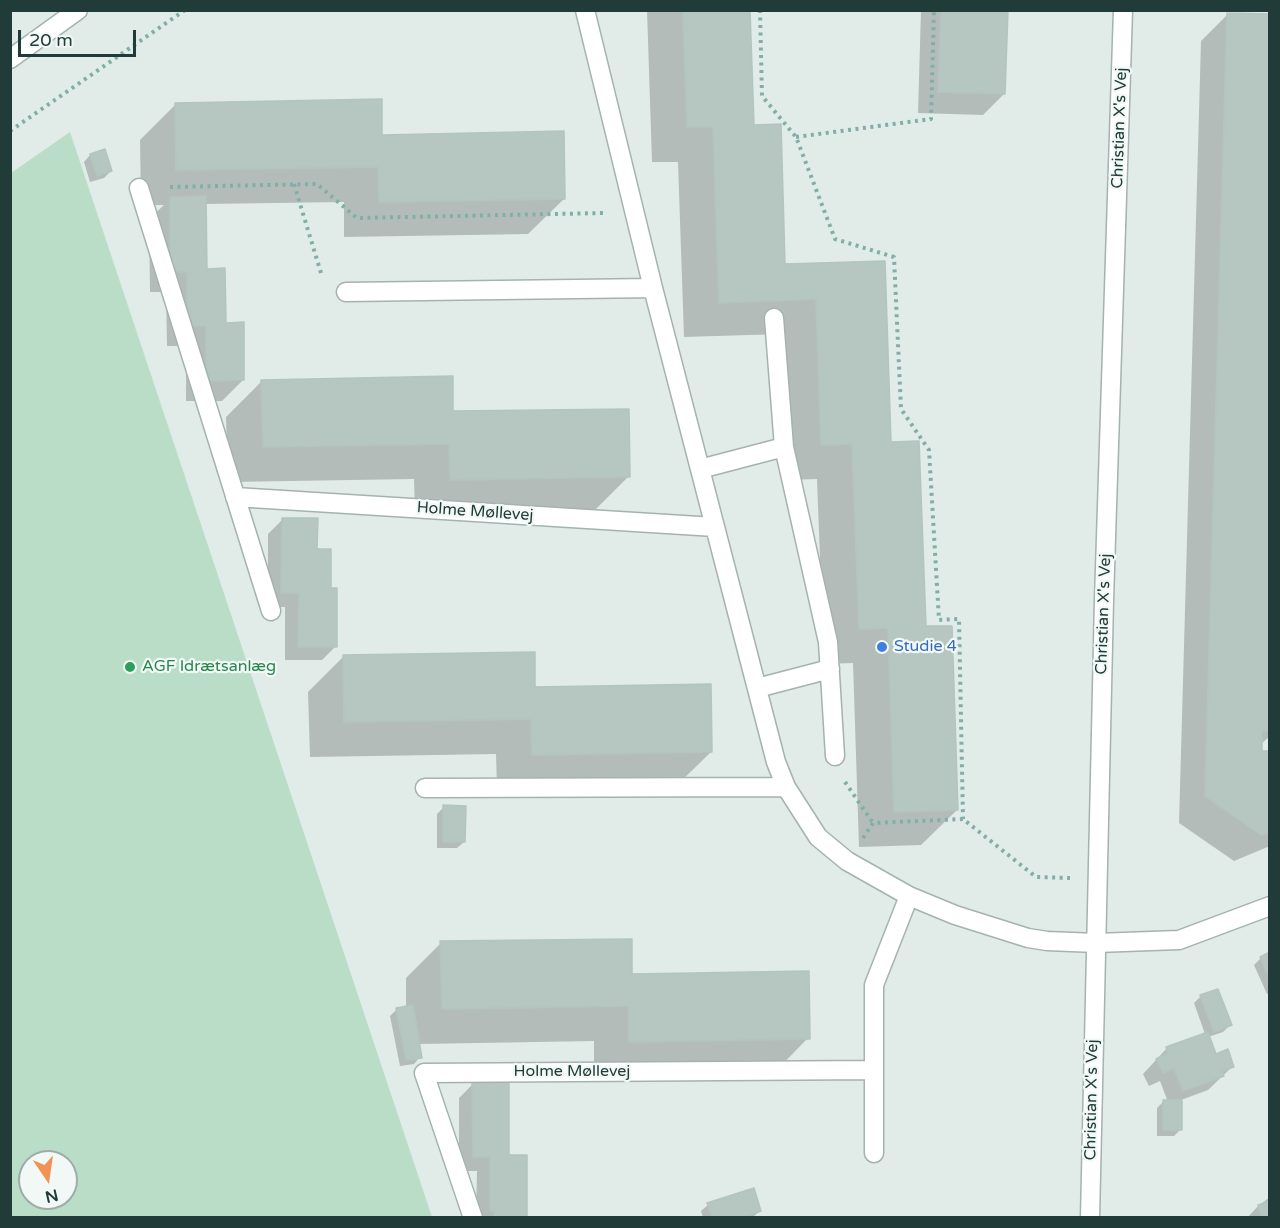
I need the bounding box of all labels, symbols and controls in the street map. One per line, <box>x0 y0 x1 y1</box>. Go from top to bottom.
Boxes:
scale bar <box>21 18 140 56</box>
text: 20 m <box>29 29 73 51</box>
street label: Christian X's Vej <box>1108 67 1132 189</box>
street label: Holme Møllevej <box>416 498 534 526</box>
street label: Christian X's Vej <box>1092 553 1116 675</box>
place label: Studie 4 <box>894 637 957 657</box>
marker: Studie 4 <box>875 640 889 654</box>
place label: AGF Idrætsanlæg <box>142 657 276 677</box>
marker: AGF Idrætsanlæg <box>123 660 137 674</box>
street label: Christian X's Vej <box>1081 1039 1103 1161</box>
street label: Holme Møllevej <box>514 1062 630 1082</box>
north arrow <box>18 1150 78 1210</box>
text: N <box>43 1184 60 1207</box>

